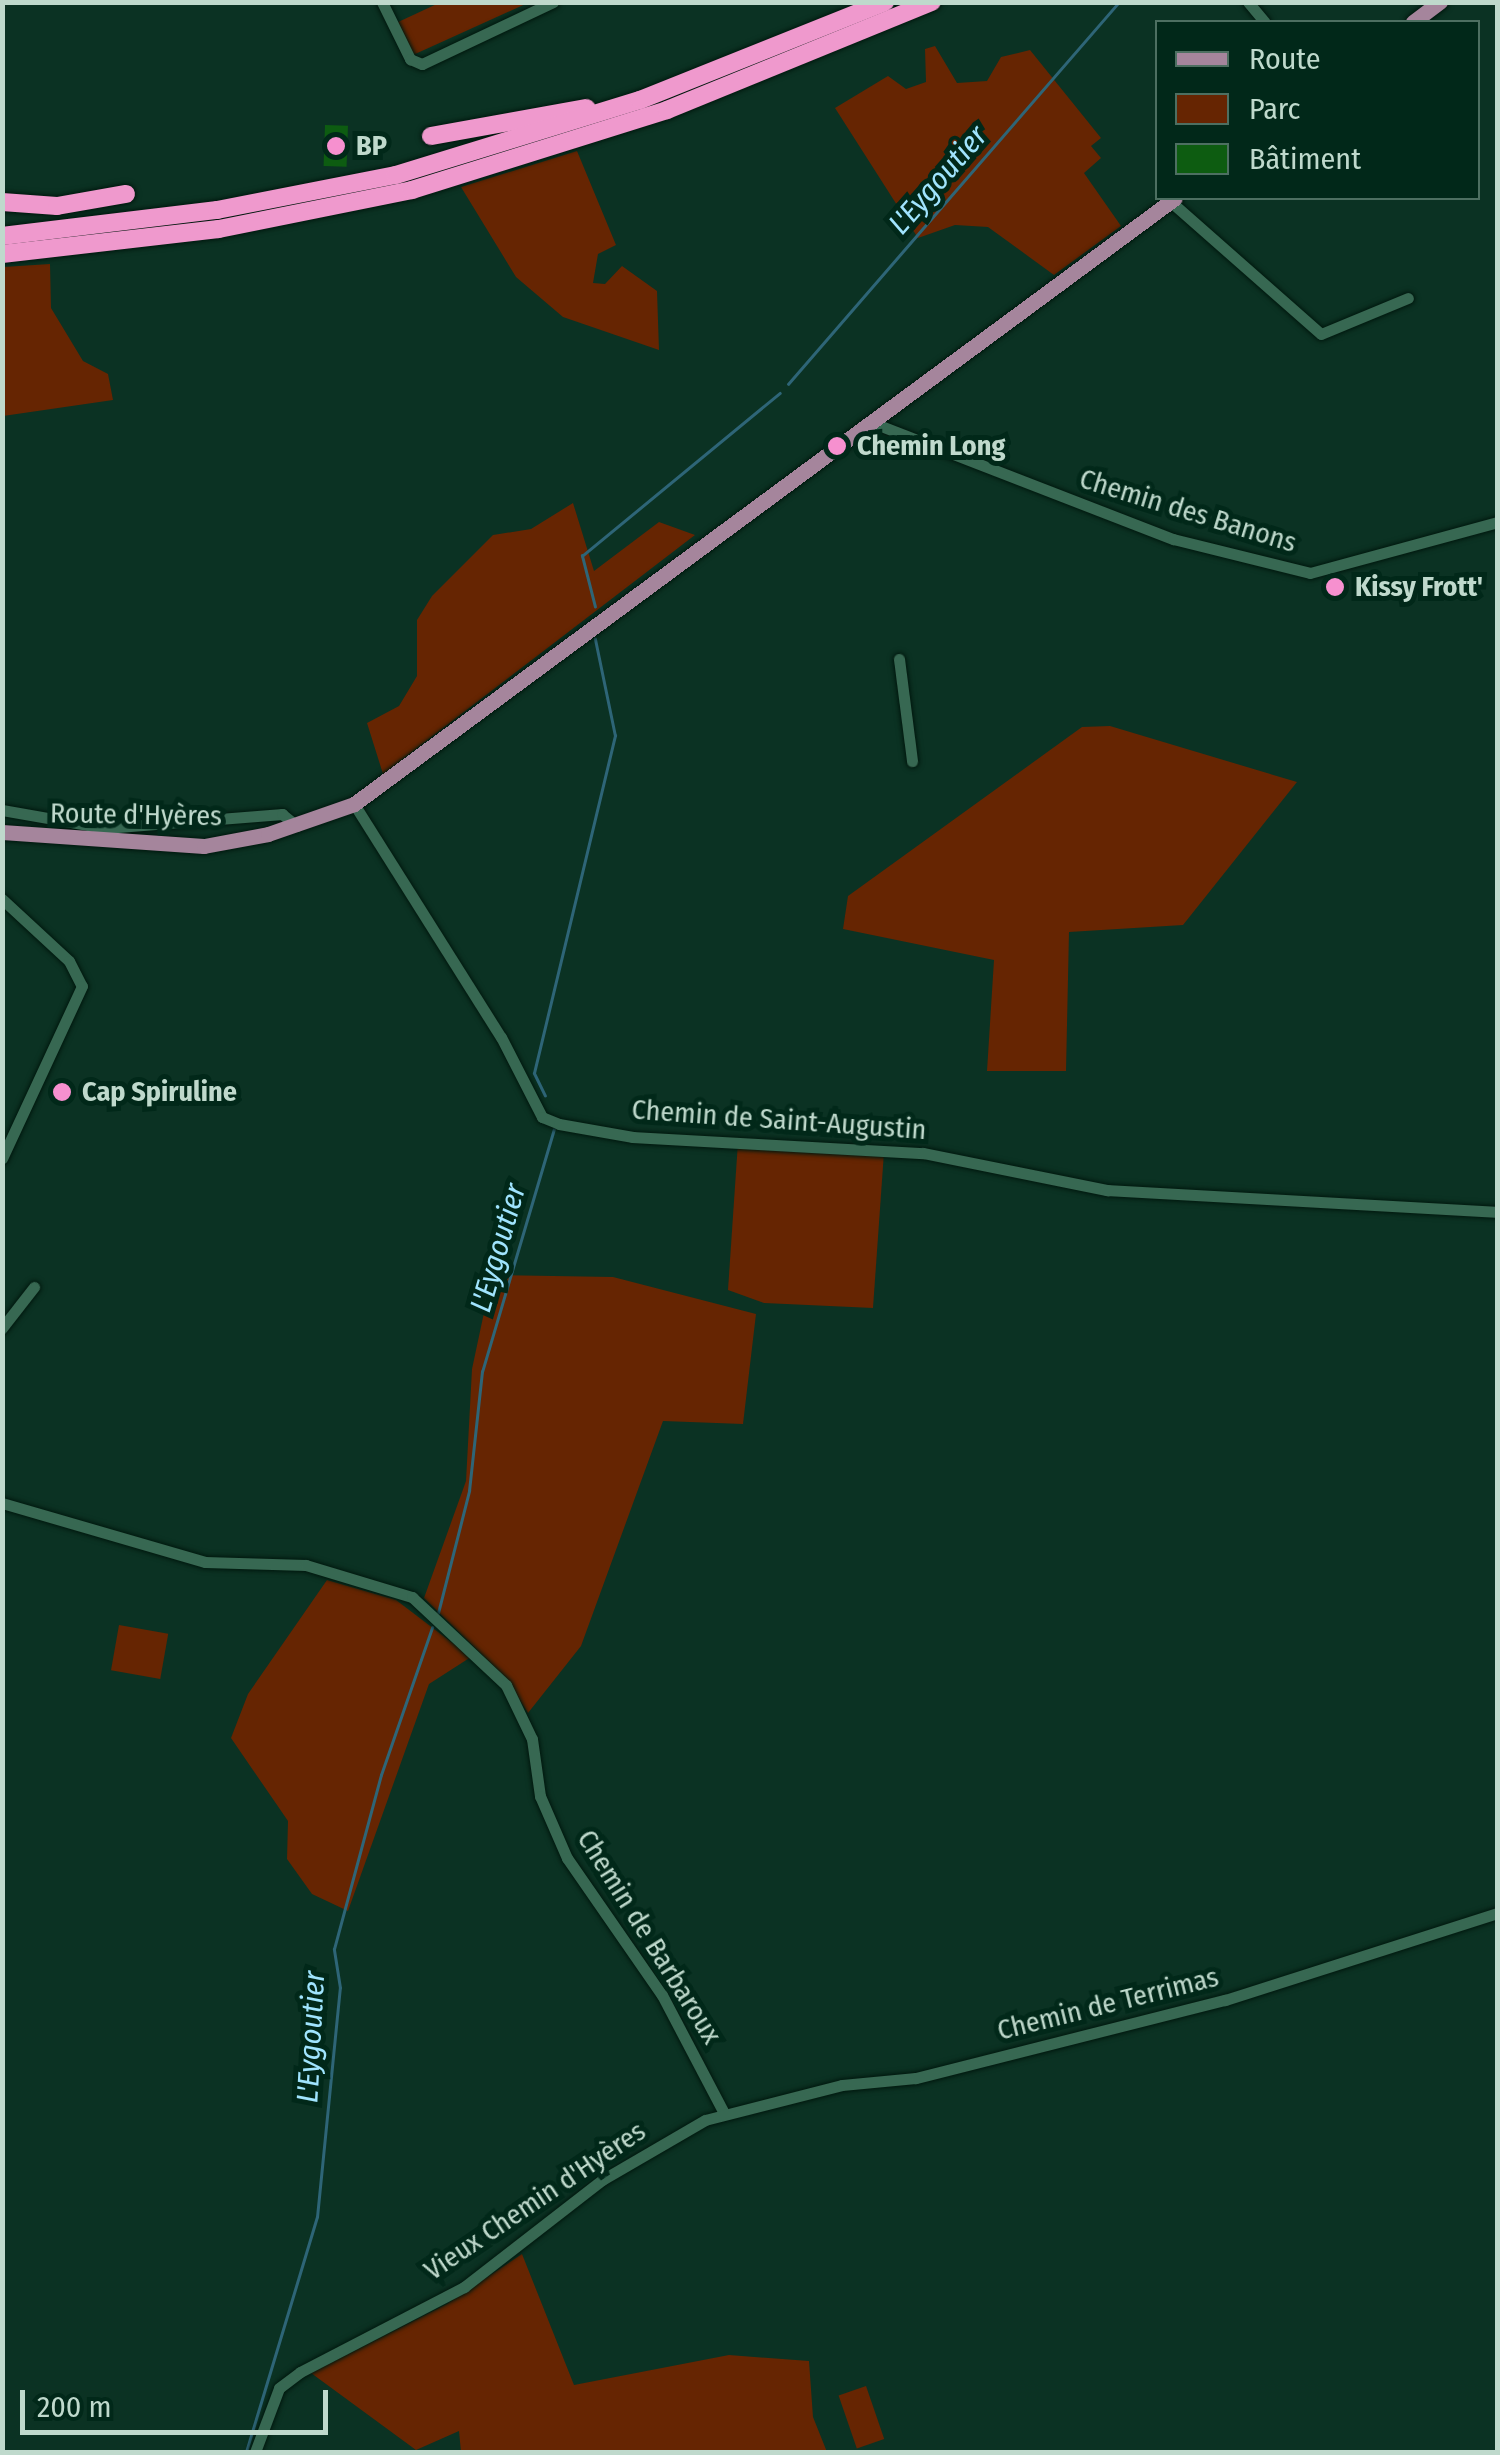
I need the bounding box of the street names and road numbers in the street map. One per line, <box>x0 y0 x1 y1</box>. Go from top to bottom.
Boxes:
street label: Chemin des Banons <box>1075 462 1301 560</box>
street label: Route d'Hyères <box>50 797 222 833</box>
street label: Chemin de Saint-Augustin <box>631 1093 927 1147</box>
street label: Chemin de Barbaroux <box>570 1824 728 2050</box>
street label: Chemin de Terrimas <box>994 1960 1222 2048</box>
street label: Vieux Chemin d'Hyères <box>418 2114 652 2288</box>

